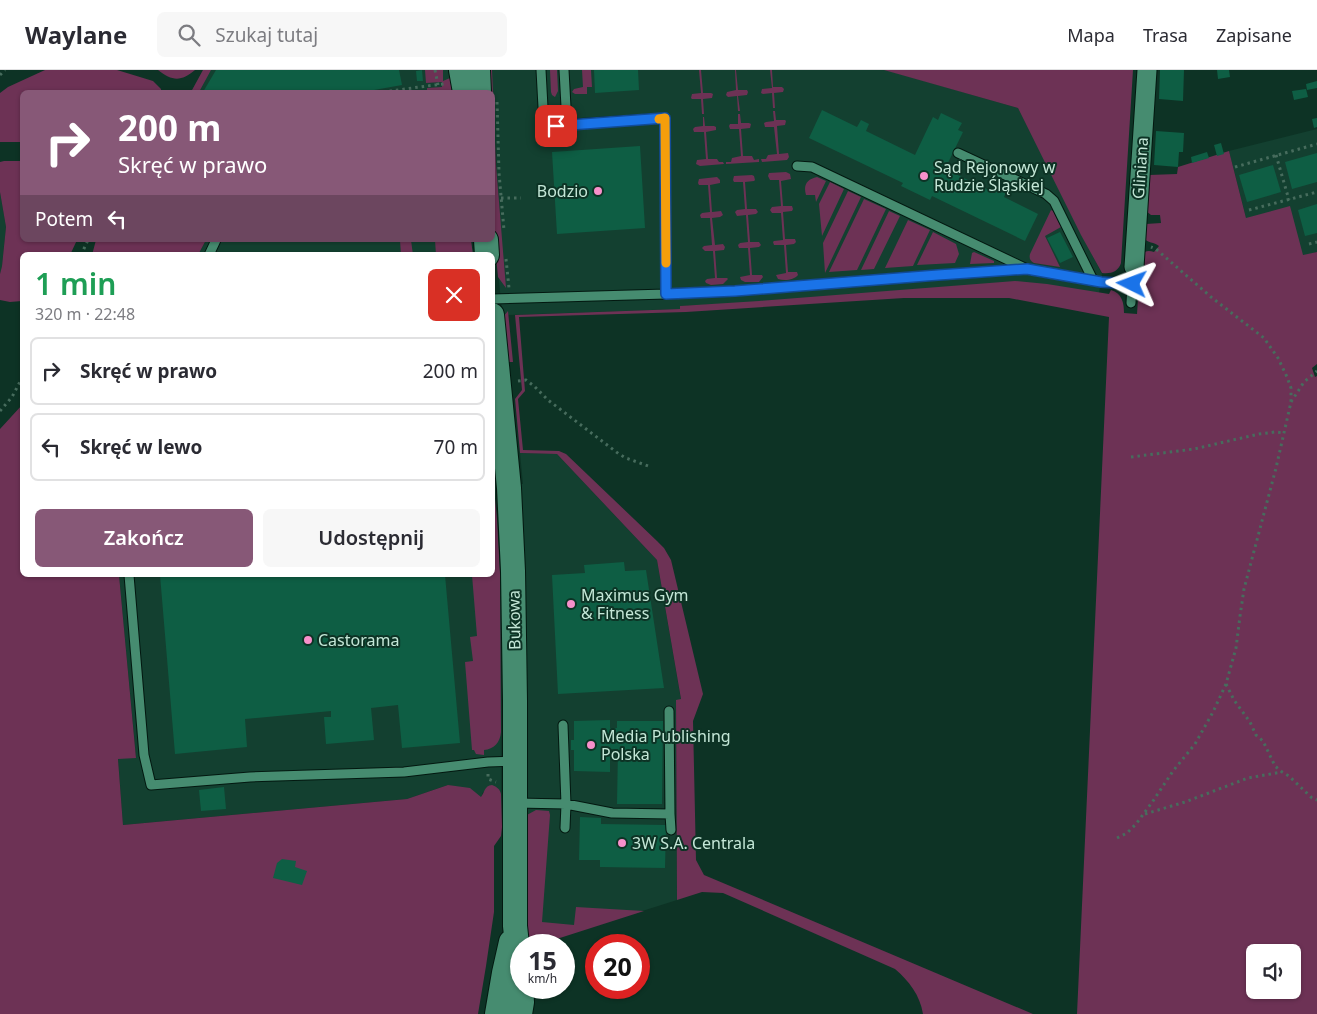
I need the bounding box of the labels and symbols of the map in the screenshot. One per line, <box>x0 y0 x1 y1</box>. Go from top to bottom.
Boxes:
pin <box>535 105 577 147</box>
street label: Gliniana <box>1127 136 1153 200</box>
place label: Sąd Rejonowy w Rudzie Śląskiej <box>934 156 1056 196</box>
marker: Sąd Rejonowy w Rudzie Śląskiej <box>918 170 930 182</box>
place label: Bodzio <box>537 180 588 202</box>
marker: Bodzio <box>592 185 604 197</box>
position arrow <box>1105 257 1157 309</box>
place label: Maximus Gym & Fitness <box>581 584 689 624</box>
street label: Bukowa <box>502 590 526 650</box>
marker: Maximus Gym & Fitness <box>565 598 577 610</box>
place label: Castorama <box>318 629 399 651</box>
marker: Castorama <box>302 634 314 646</box>
place label: Media Publishing Polska <box>601 725 731 765</box>
marker: Media Publishing Polska <box>585 739 597 751</box>
place label: 3W S.A. Centrala <box>632 832 755 854</box>
marker: 3W S.A. Centrala <box>616 837 628 849</box>
speed limit sign: 20 <box>585 934 650 999</box>

